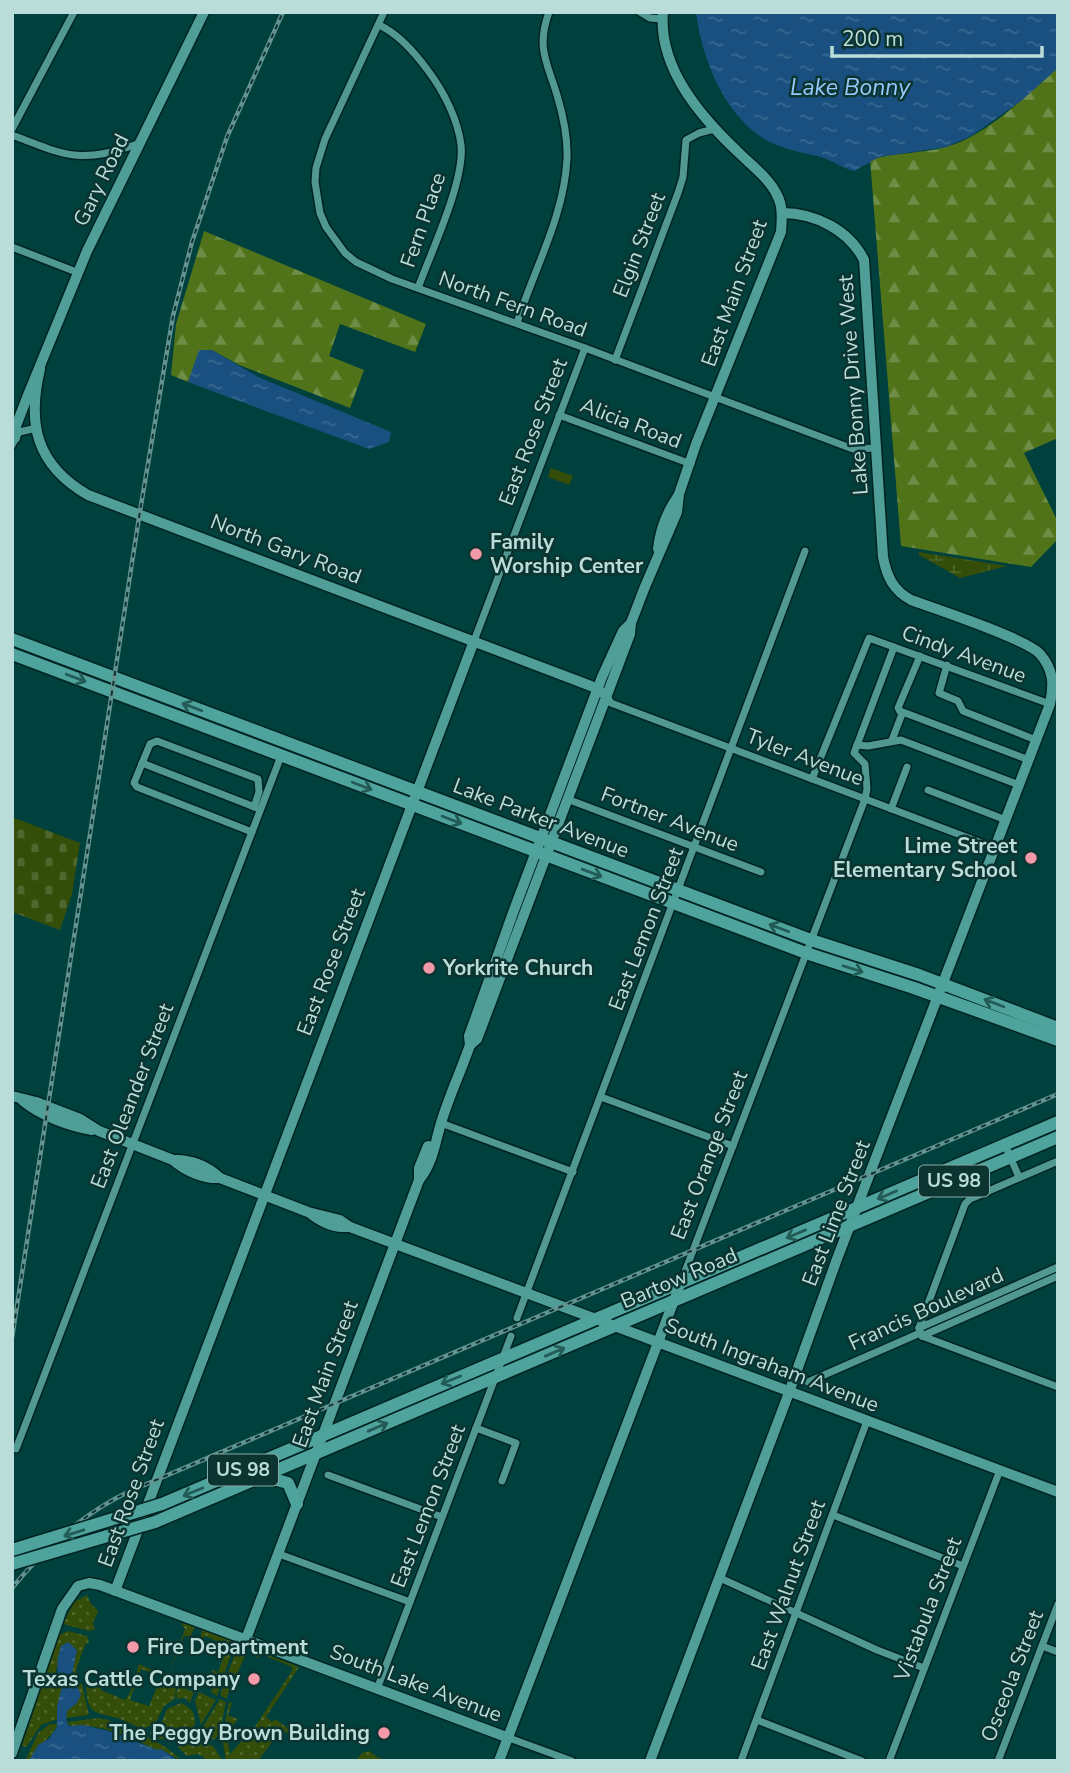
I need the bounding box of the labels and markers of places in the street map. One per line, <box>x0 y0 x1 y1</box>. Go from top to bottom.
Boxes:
place label: Family Worship Center <box>490 528 644 580</box>
marker: Family Worship Center <box>468 546 484 562</box>
place label: Lime Street Elementary School <box>833 832 1018 884</box>
marker: Lime Street Elementary School <box>1023 850 1039 866</box>
place label: Yorkrite Church <box>442 954 593 982</box>
marker: Yorkrite Church <box>421 960 437 976</box>
place label: Fire Department <box>147 1633 309 1661</box>
marker: Fire Department <box>125 1639 141 1655</box>
place label: Texas Cattle Company <box>23 1665 241 1693</box>
marker: Texas Cattle Company <box>246 1671 262 1687</box>
place label: The Peggy Brown Building <box>109 1719 370 1747</box>
marker: The Peggy Brown Building <box>376 1725 392 1741</box>

